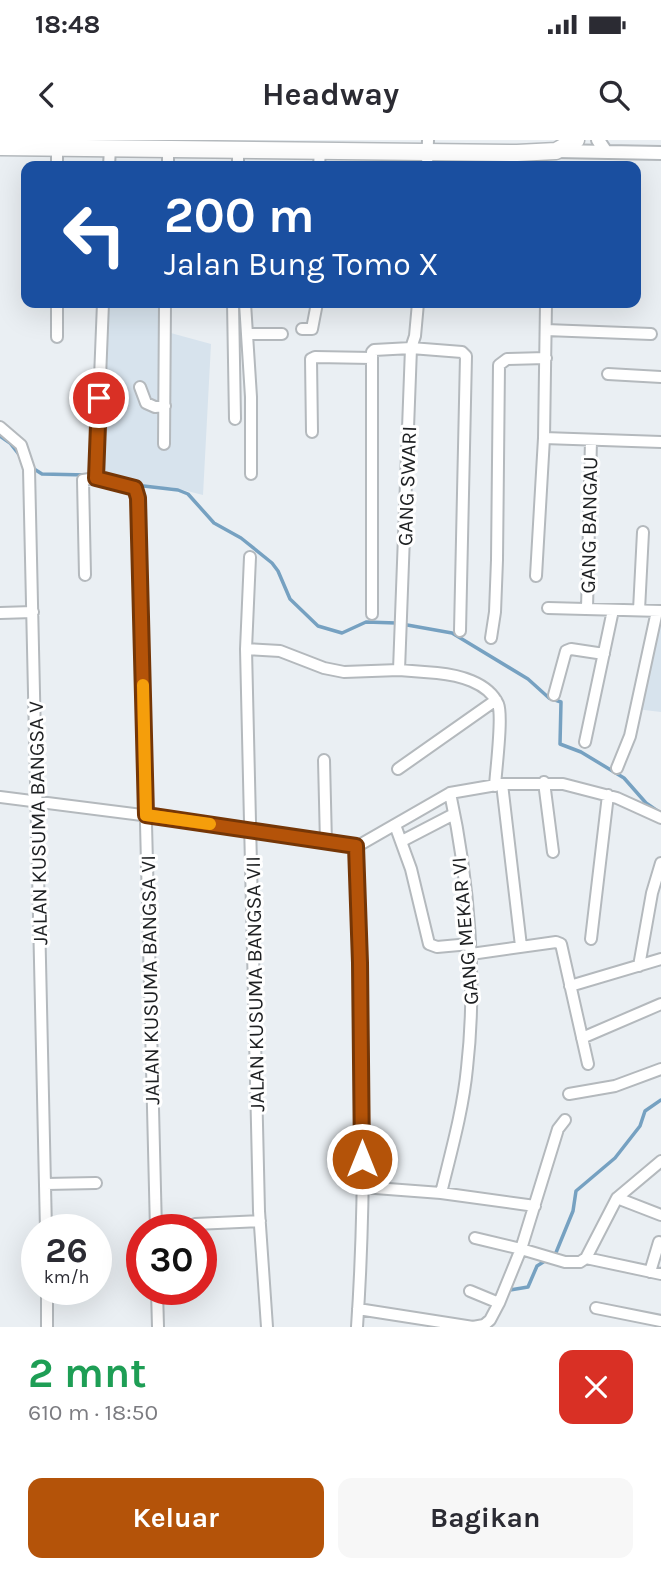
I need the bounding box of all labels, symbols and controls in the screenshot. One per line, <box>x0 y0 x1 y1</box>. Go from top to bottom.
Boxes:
text: 18:48 <box>35 9 100 40</box>
icon: back <box>28 76 66 114</box>
text: Headway <box>262 76 399 113</box>
icon: search <box>595 76 633 114</box>
text: 200 m <box>164 187 315 244</box>
icon: left <box>49 189 140 280</box>
text: Jalan Bung Tomo X <box>164 246 439 283</box>
pin <box>69 368 129 428</box>
icon: arrive <box>80 379 118 417</box>
street label: GANG SWARI <box>393 426 421 546</box>
street label: GANG BANGAU <box>576 456 602 594</box>
street label: JALAN KUSUMA BANGSA V <box>24 701 52 945</box>
street label: JALAN KUSUMA BANGSA VI <box>136 855 164 1105</box>
street label: JALAN KUSUMA BANGSA VII <box>241 856 269 1112</box>
street label: GANG MEKAR VI <box>447 856 483 1006</box>
position arrow <box>325 1122 399 1196</box>
speed limit sign: 30 <box>126 1214 217 1305</box>
text: 26 <box>45 1230 88 1271</box>
text: km/h <box>44 1266 89 1288</box>
text: 2 mnt <box>28 1348 147 1398</box>
button: close <box>559 1350 633 1424</box>
text: 610 m · 18:50 <box>28 1399 158 1426</box>
button: Keluar <box>28 1478 324 1558</box>
button: Bagikan <box>338 1478 633 1558</box>

